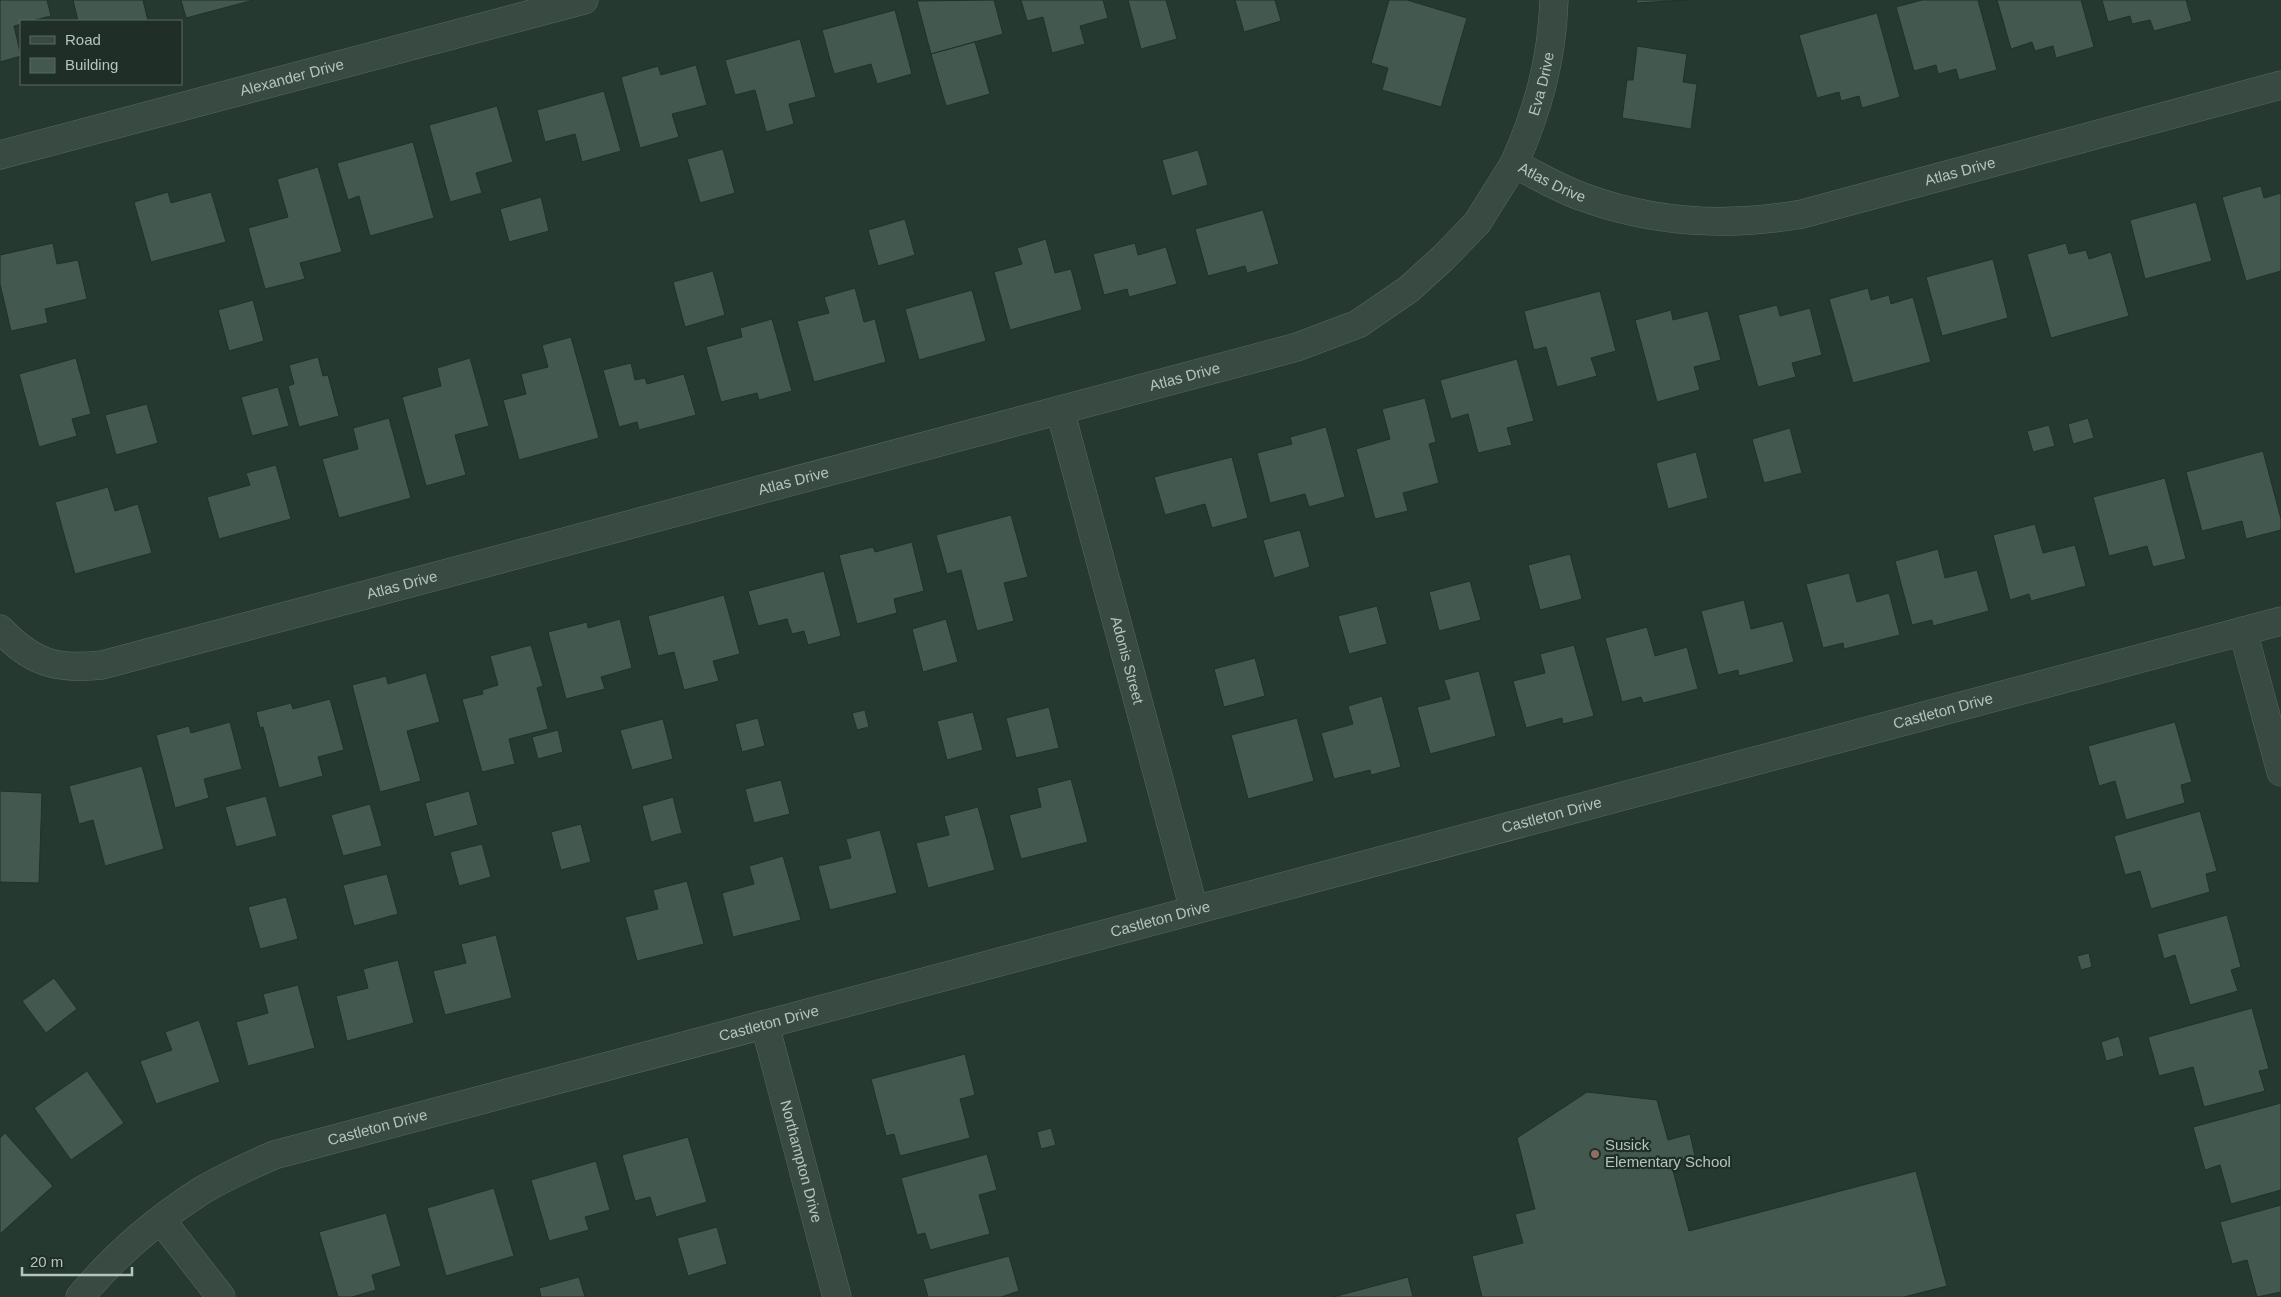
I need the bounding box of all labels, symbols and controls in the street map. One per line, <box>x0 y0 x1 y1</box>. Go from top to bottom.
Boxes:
legend <box>20 20 182 85</box>
text: Road <box>65 31 101 48</box>
street label: Eva Drive <box>1525 51 1557 118</box>
street label: Alexander Drive <box>238 55 346 99</box>
text: Building <box>65 56 118 73</box>
street label: Atlas Drive <box>1923 153 1997 189</box>
street label: Atlas Drive <box>1516 159 1588 205</box>
street label: Atlas Drive <box>1147 359 1222 394</box>
street label: Atlas Drive <box>756 463 831 498</box>
street label: Atlas Drive <box>365 567 439 602</box>
street label: Adonis Street <box>1108 614 1148 707</box>
street label: Castleton Drive <box>1891 689 1995 732</box>
street label: Castleton Drive <box>1500 793 1603 836</box>
street label: Castleton Drive <box>1108 897 1212 940</box>
street label: Castleton Drive <box>717 1001 821 1044</box>
street label: Northampton Drive <box>777 1098 826 1224</box>
street label: Castleton Drive <box>326 1106 429 1148</box>
place label: Susick Elementary School <box>1605 1136 1731 1170</box>
marker: Susick Elementary School <box>1589 1148 1601 1160</box>
scale bar <box>22 1244 132 1276</box>
text: 20 m <box>30 1253 63 1270</box>

